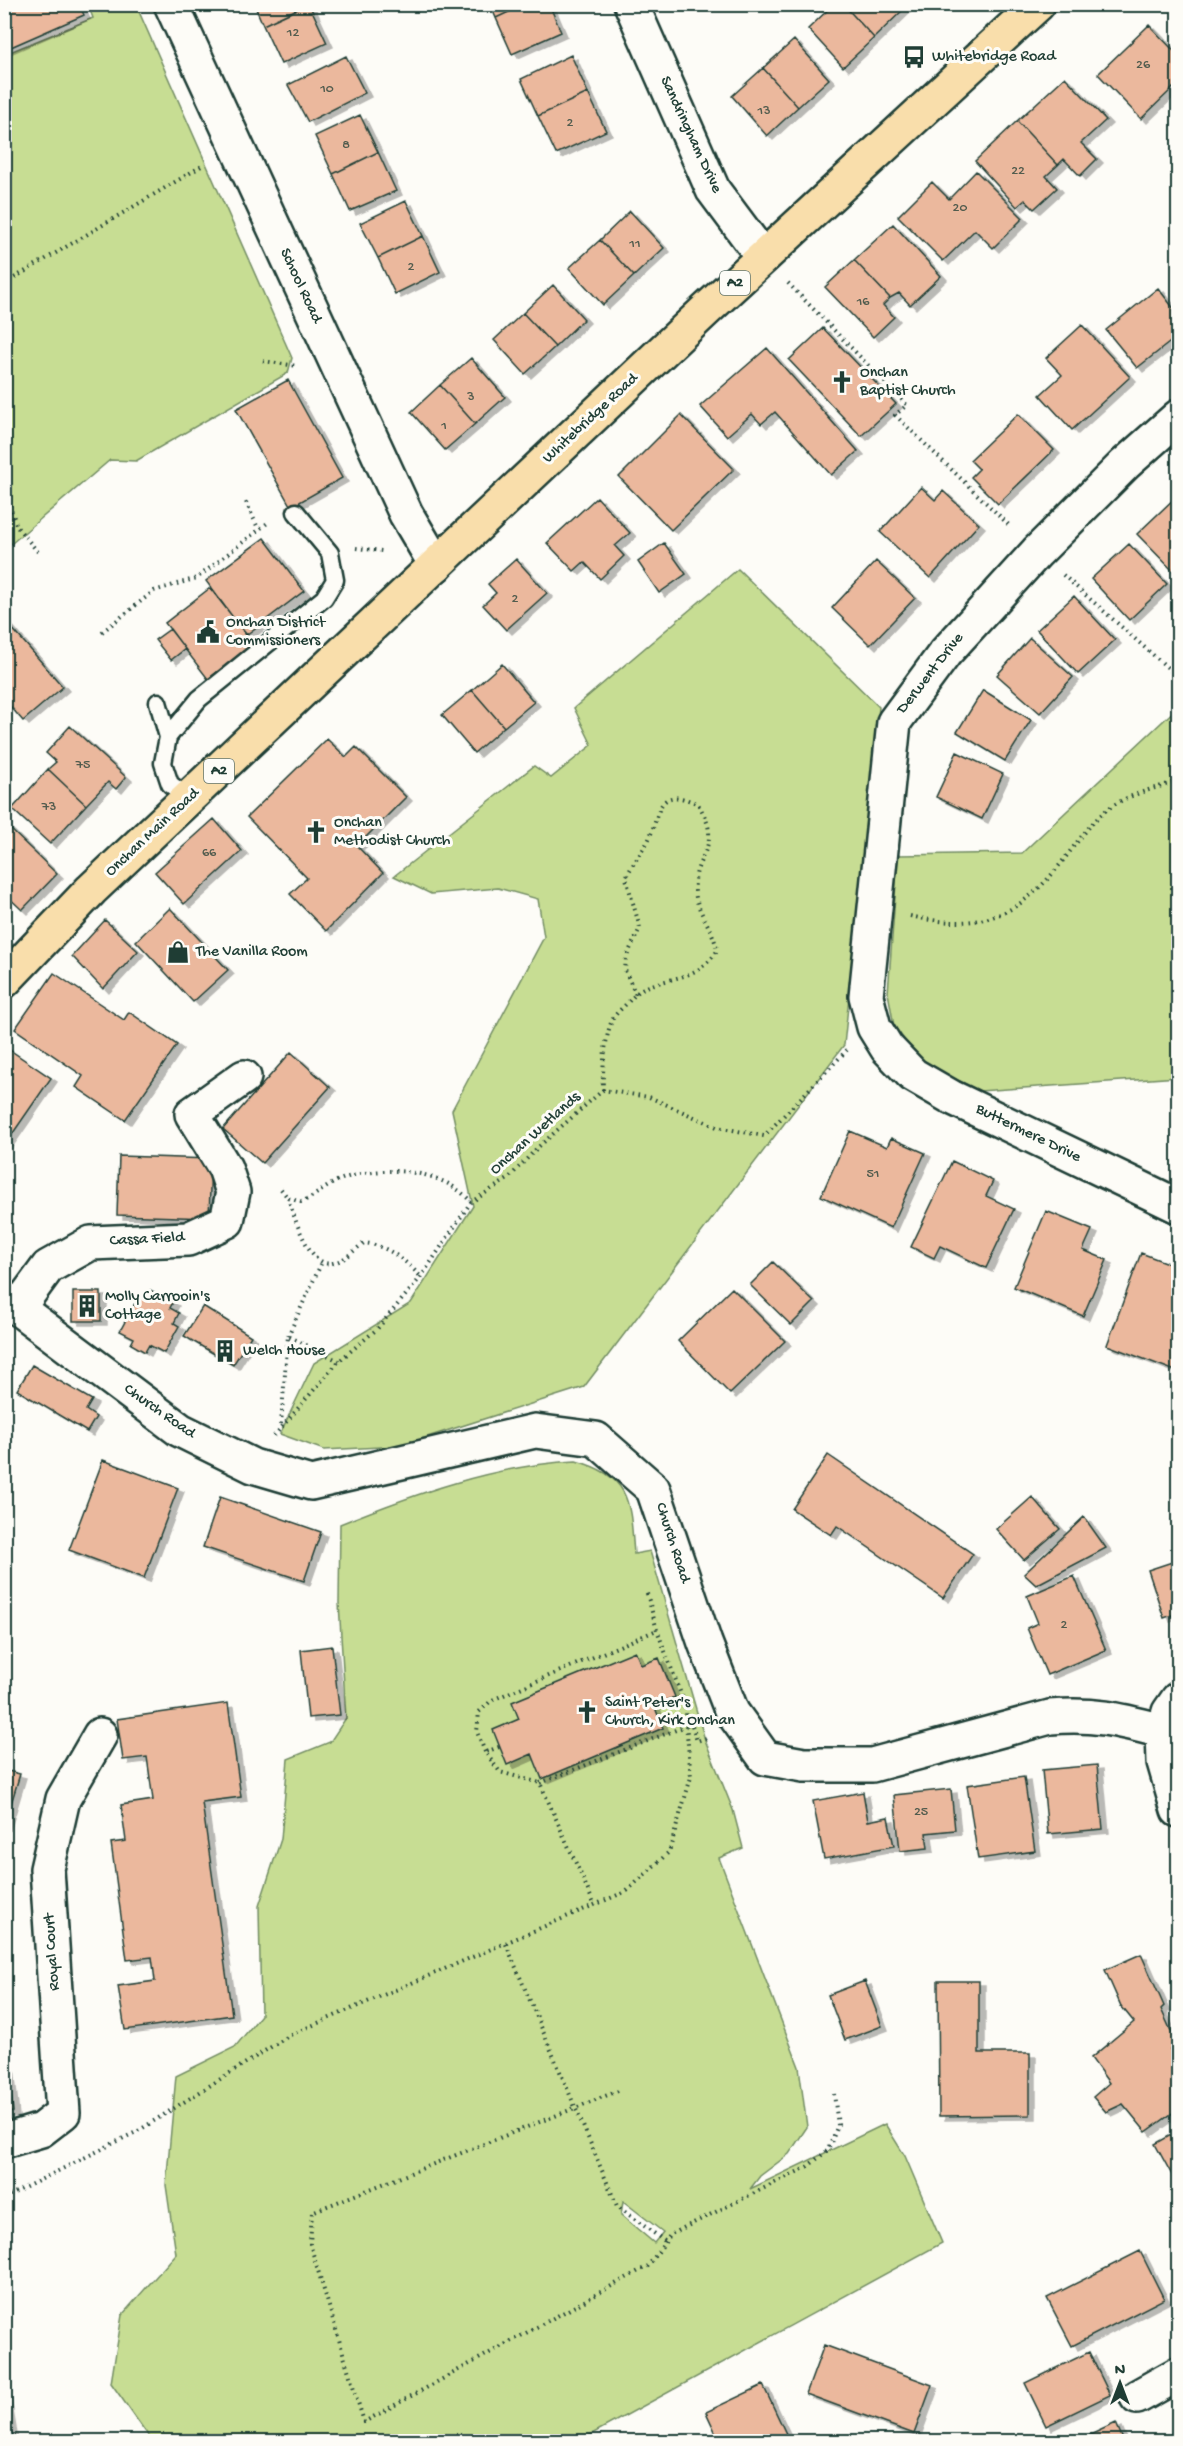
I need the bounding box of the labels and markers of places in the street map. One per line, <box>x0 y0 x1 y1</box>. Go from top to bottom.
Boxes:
bus stop icon: Whitebridge Road <box>901 44 927 70</box>
place label: Whitebridge Road <box>932 48 1057 67</box>
place label: Onchan Baptist Church <box>859 364 956 401</box>
church icon: Onchan Baptist Church <box>829 369 855 395</box>
place label: Onchan District Commissioners <box>226 614 326 651</box>
public building icon: Onchan District Commissioners <box>195 619 221 645</box>
place label: Onchan Methodist Church <box>334 814 451 851</box>
church icon: Onchan Methodist Church <box>303 819 329 845</box>
shop icon: The Vanilla Room <box>165 939 191 965</box>
place label: The Vanilla Room <box>195 943 308 962</box>
place label: Molly Carrooin's Cottage <box>105 1288 211 1325</box>
building icon: Molly Carrooin's Cottage <box>74 1293 100 1319</box>
building icon: Welch House <box>212 1338 238 1364</box>
place label: Welch House <box>243 1342 326 1361</box>
place label: Saint Peter's Church, Kirk Onchan <box>605 1694 735 1731</box>
church icon: Saint Peter's Church, Kirk Onchan <box>574 1699 600 1725</box>

